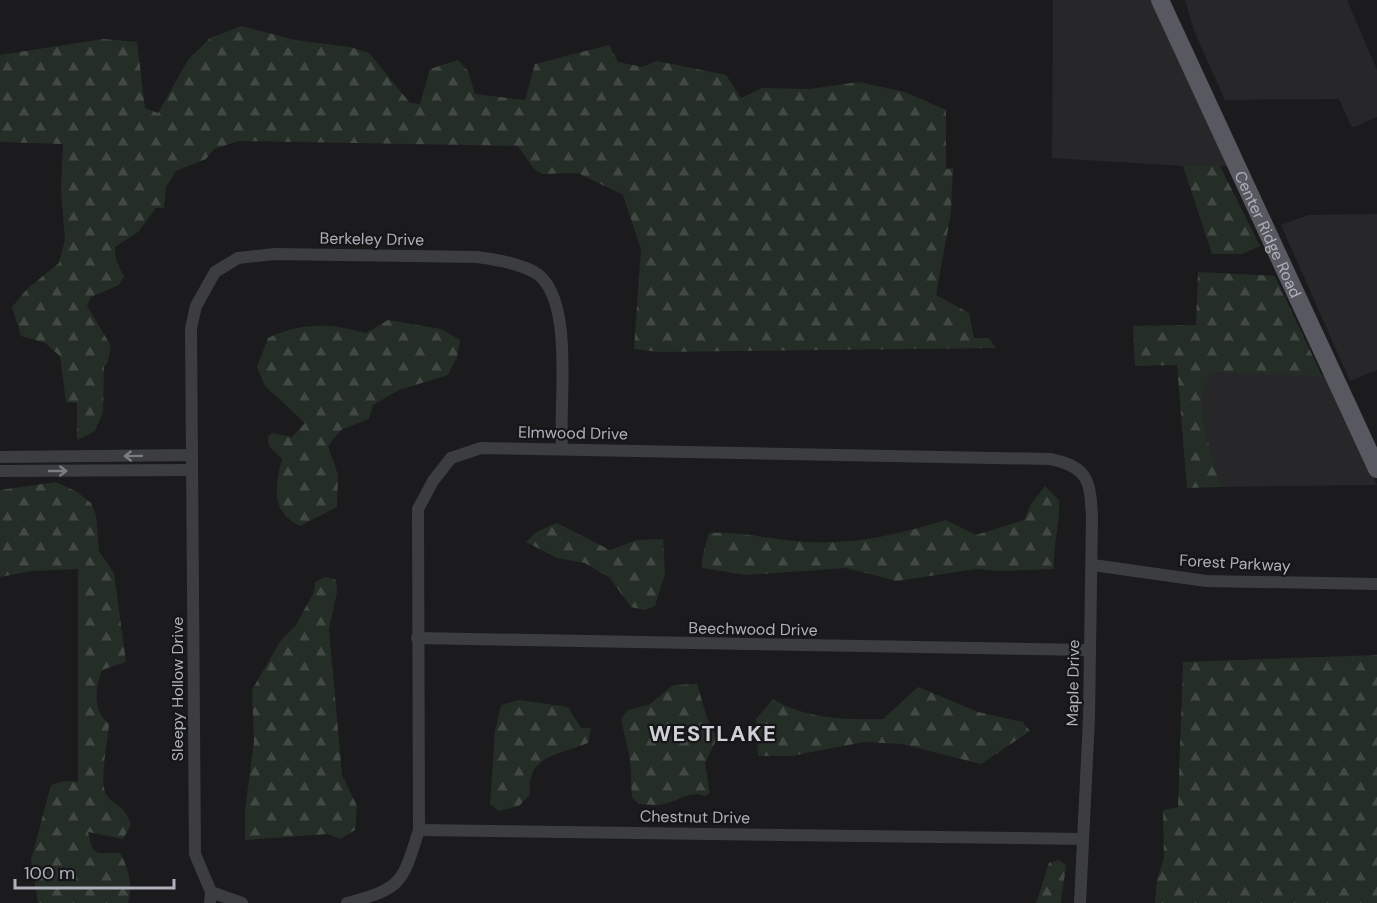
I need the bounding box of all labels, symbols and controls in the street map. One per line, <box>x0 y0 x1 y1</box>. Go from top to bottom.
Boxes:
street label: Center Ridge Road <box>1230 167 1307 301</box>
street label: Berkeley Drive <box>320 228 424 250</box>
street label: Elmwood Drive <box>518 422 628 444</box>
one-way arrow <box>124 450 144 462</box>
one-way arrow <box>48 465 68 477</box>
street label: Forest Parkway <box>1179 550 1291 576</box>
street label: Sleepy Hollow Drive <box>167 617 188 761</box>
street label: Beechwood Drive <box>688 617 818 641</box>
street label: Maple Drive <box>1062 639 1084 727</box>
district label: WESTLAKE <box>649 719 777 748</box>
street label: Chestnut Drive <box>640 806 750 828</box>
scale bar <box>15 852 174 890</box>
text: 100 m <box>24 861 75 885</box>

